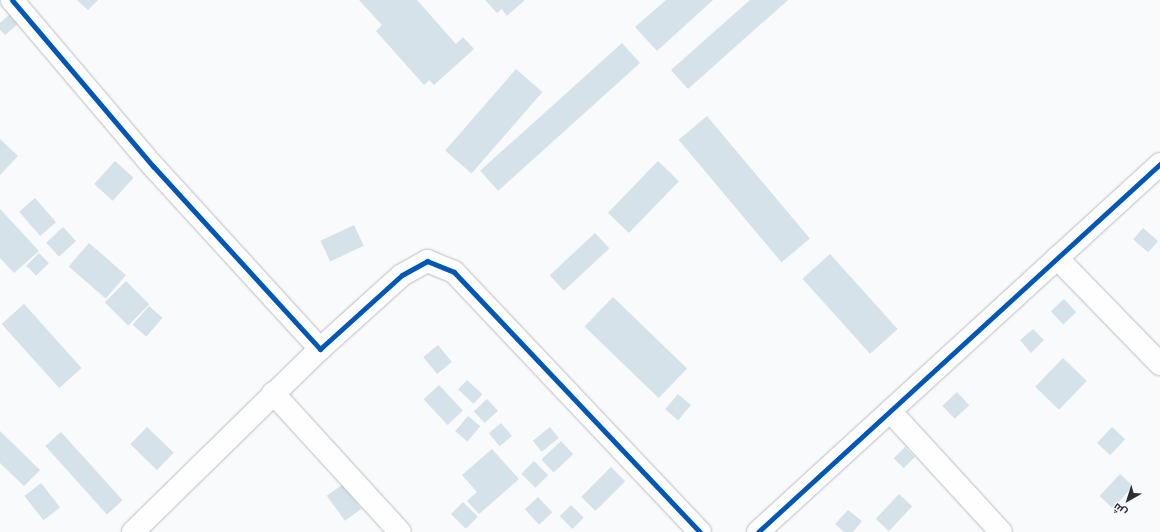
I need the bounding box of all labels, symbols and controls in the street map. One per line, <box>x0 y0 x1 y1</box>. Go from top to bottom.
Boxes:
north arrow <box>1108 480 1148 520</box>
text: ش <box>1111 500 1130 519</box>

